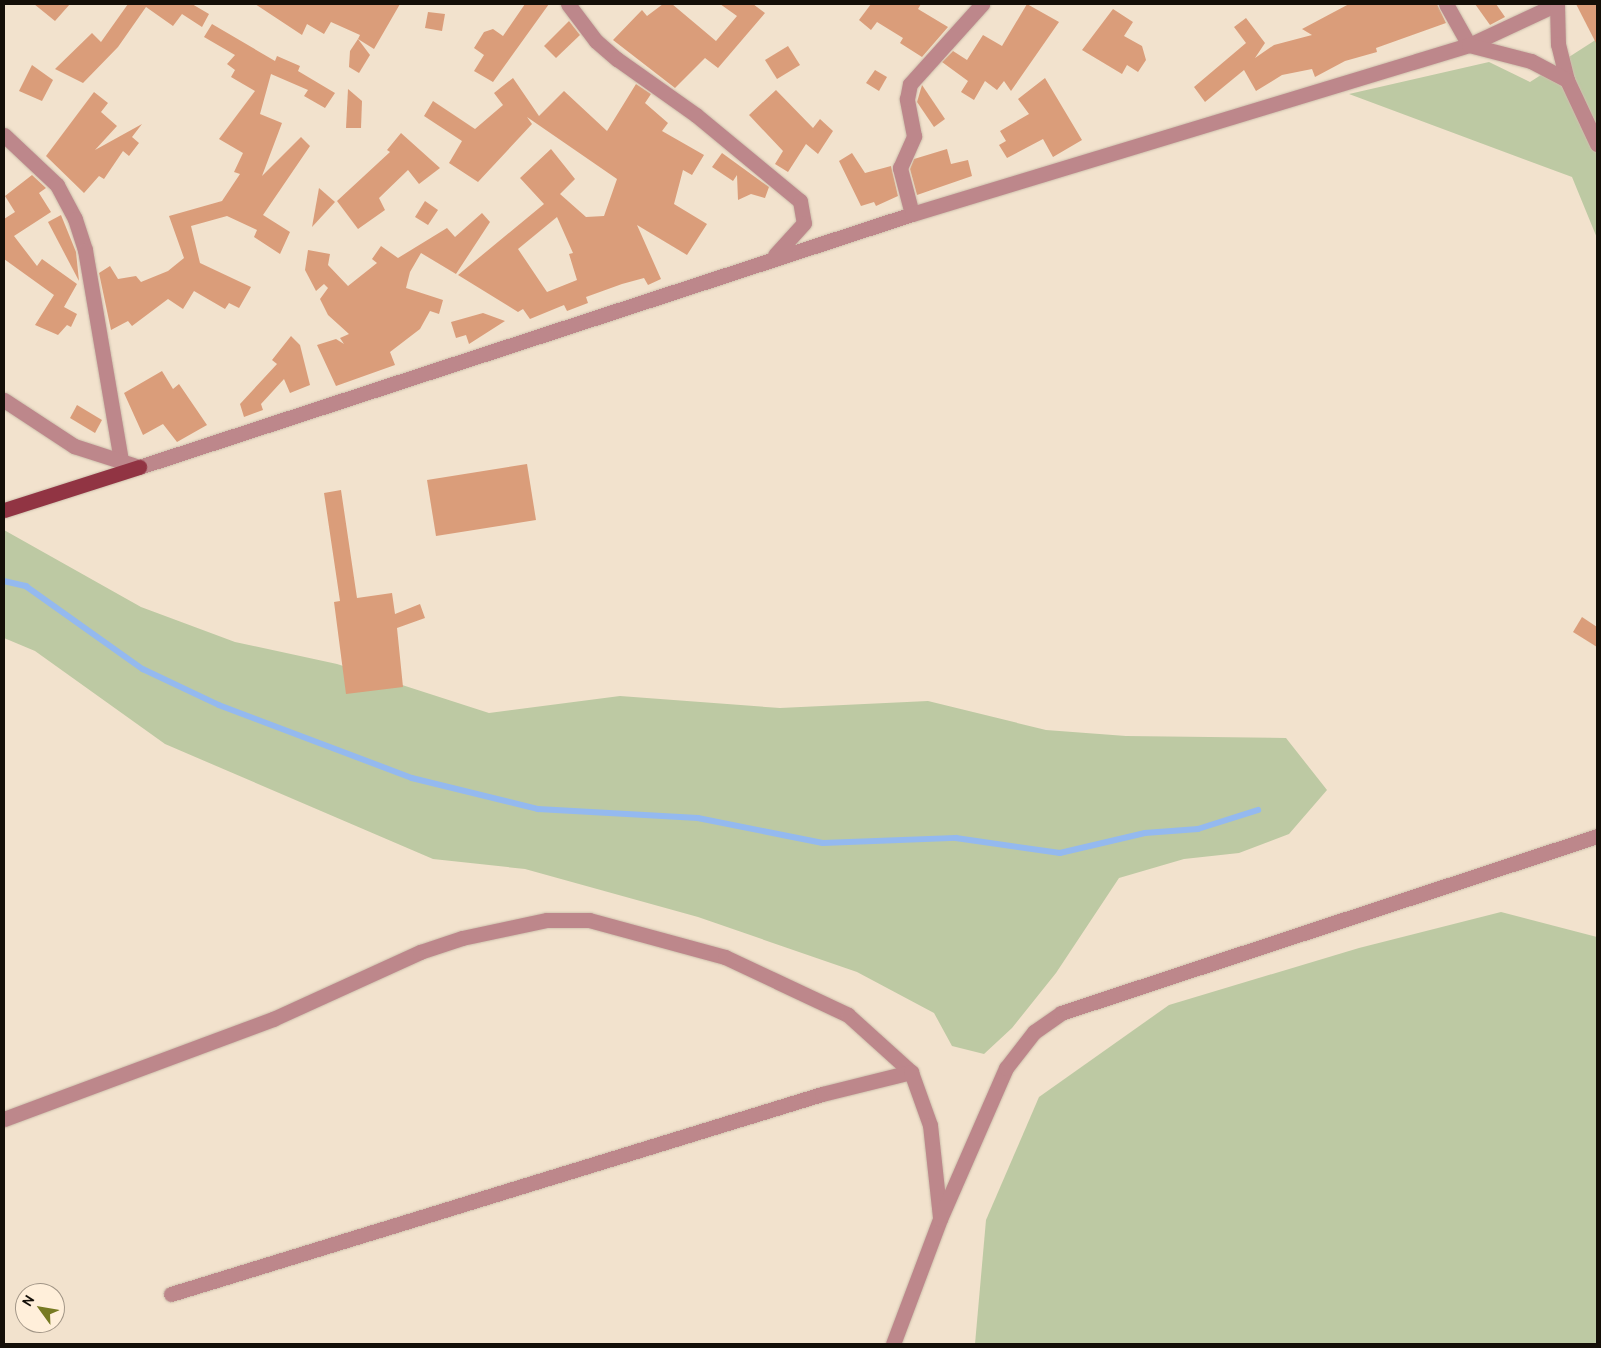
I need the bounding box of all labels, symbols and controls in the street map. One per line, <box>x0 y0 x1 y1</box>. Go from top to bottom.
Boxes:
north arrow <box>15 1283 65 1333</box>
text: N <box>18 1292 38 1310</box>

